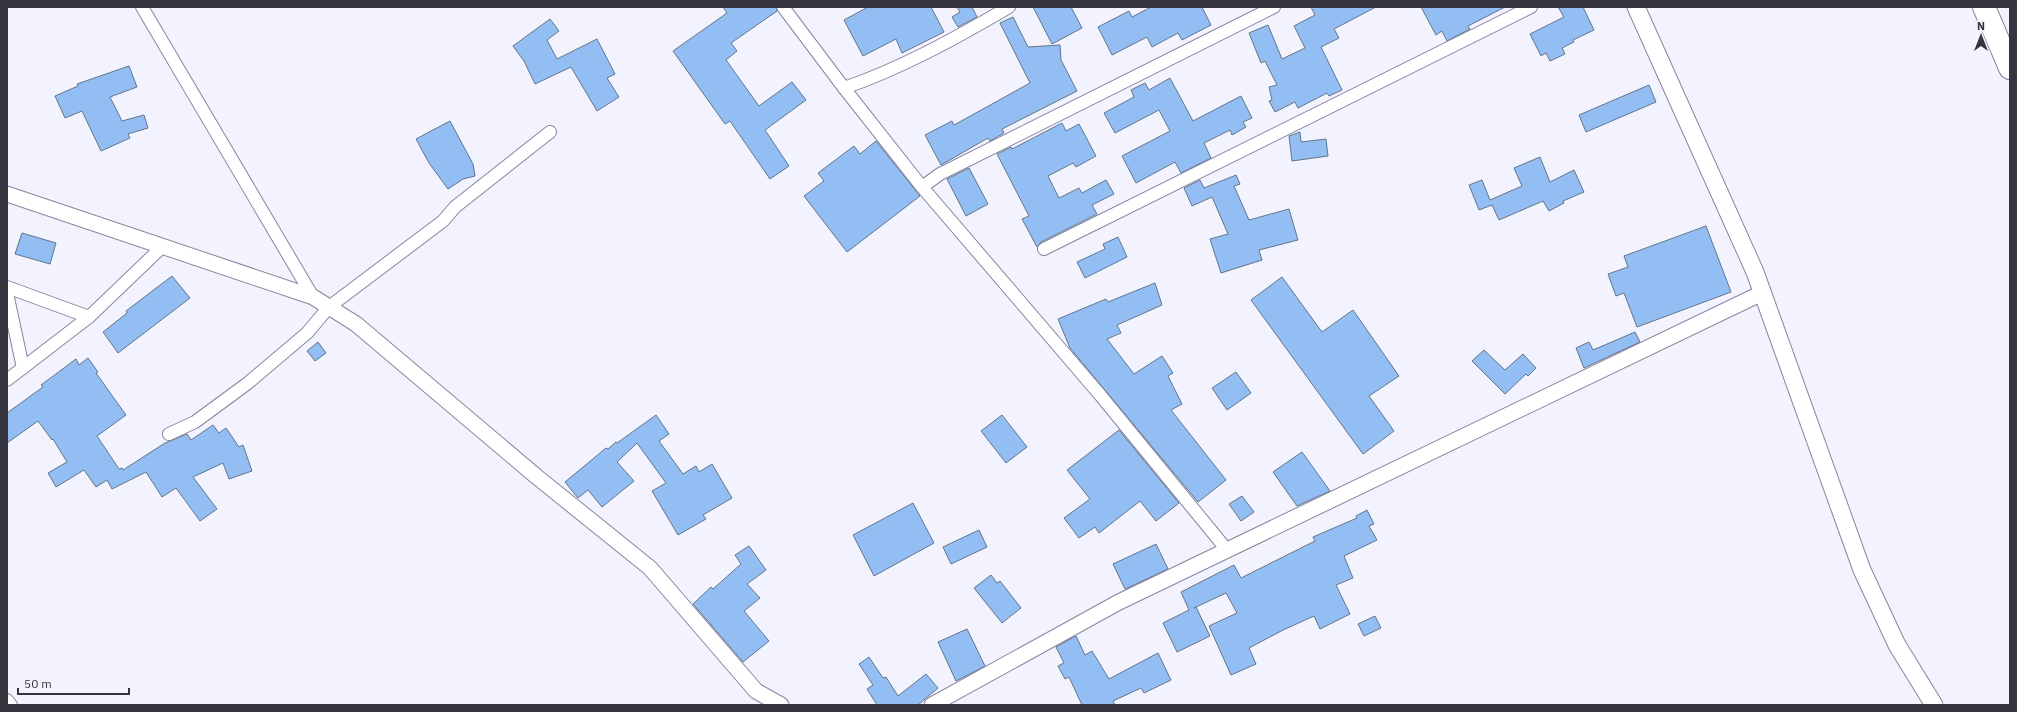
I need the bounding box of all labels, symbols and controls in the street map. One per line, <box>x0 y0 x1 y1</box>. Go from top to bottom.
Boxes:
north arrow <box>1961 16 2001 56</box>
text: N <box>1977 19 1985 33</box>
scale bar <box>18 670 129 696</box>
text: 50 m <box>24 676 52 691</box>

